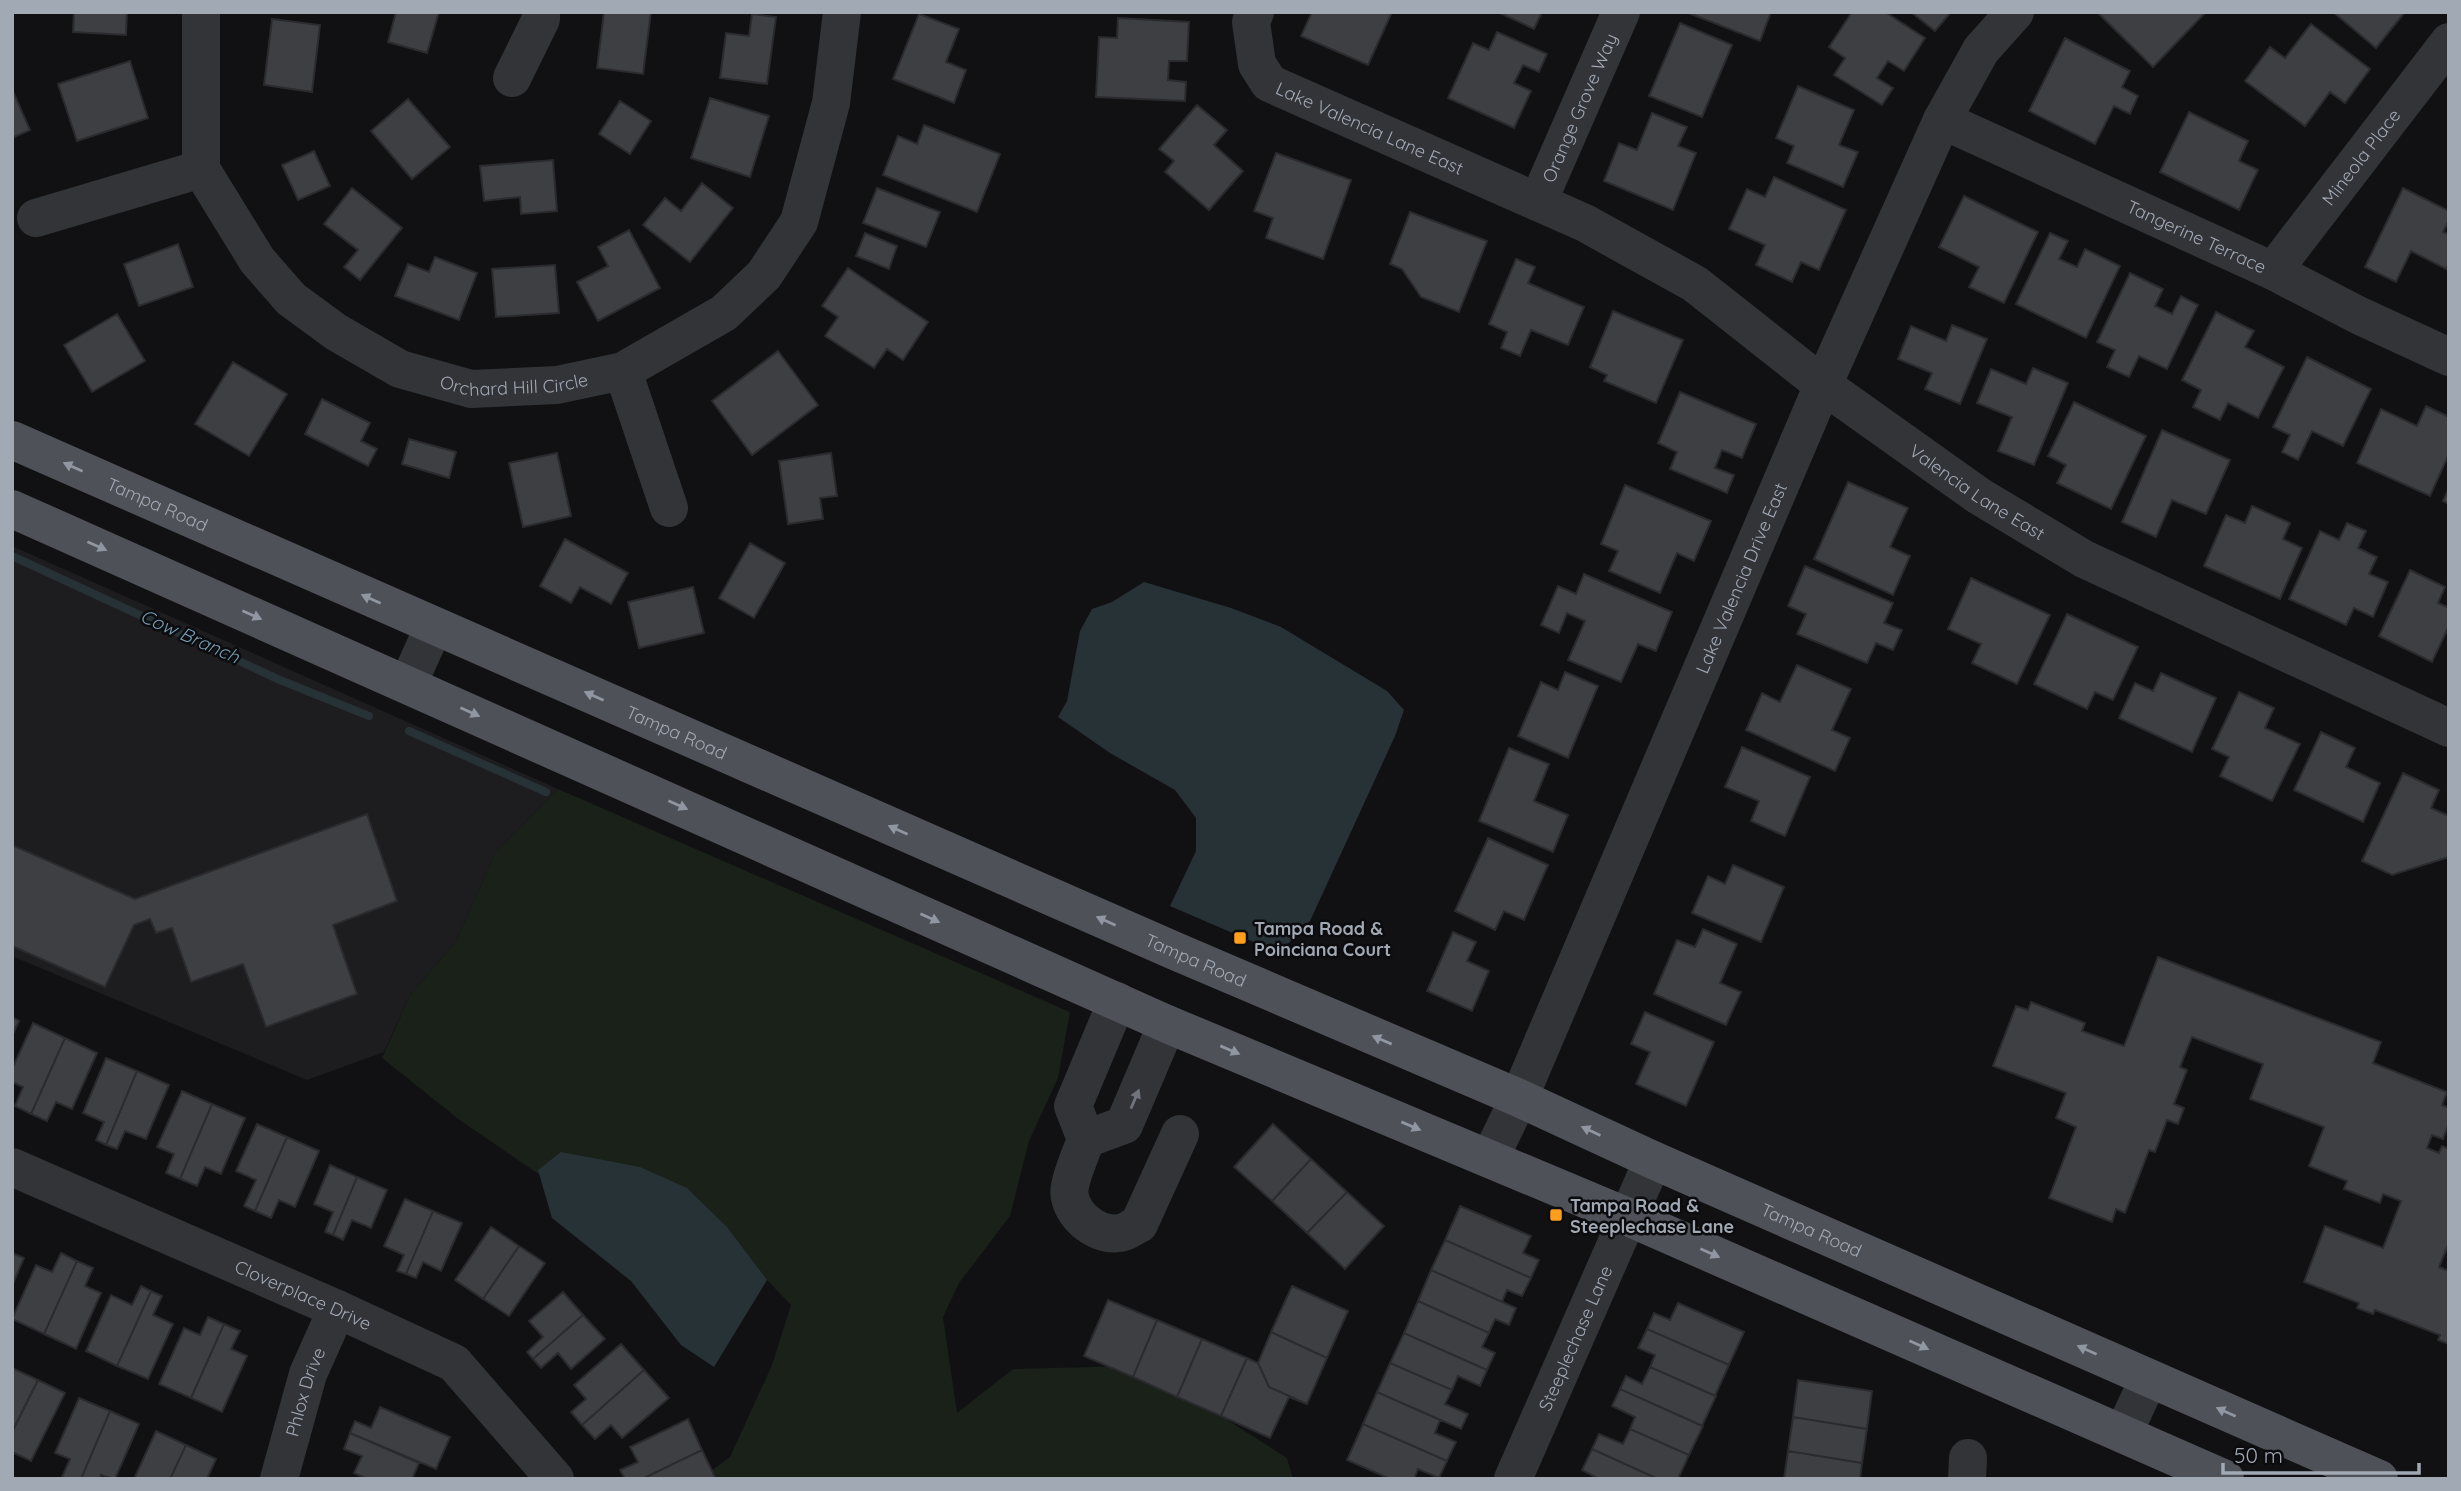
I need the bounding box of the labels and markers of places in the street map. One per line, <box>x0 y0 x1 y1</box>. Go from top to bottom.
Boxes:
place label: Tampa Road & Poinciana Court <box>1254 917 1391 961</box>
marker: Tampa Road & Poinciana Court <box>1232 930 1248 946</box>
place label: Tampa Road & Steeplechase Lane <box>1570 1194 1734 1238</box>
marker: Tampa Road & Steeplechase Lane <box>1548 1207 1564 1223</box>

